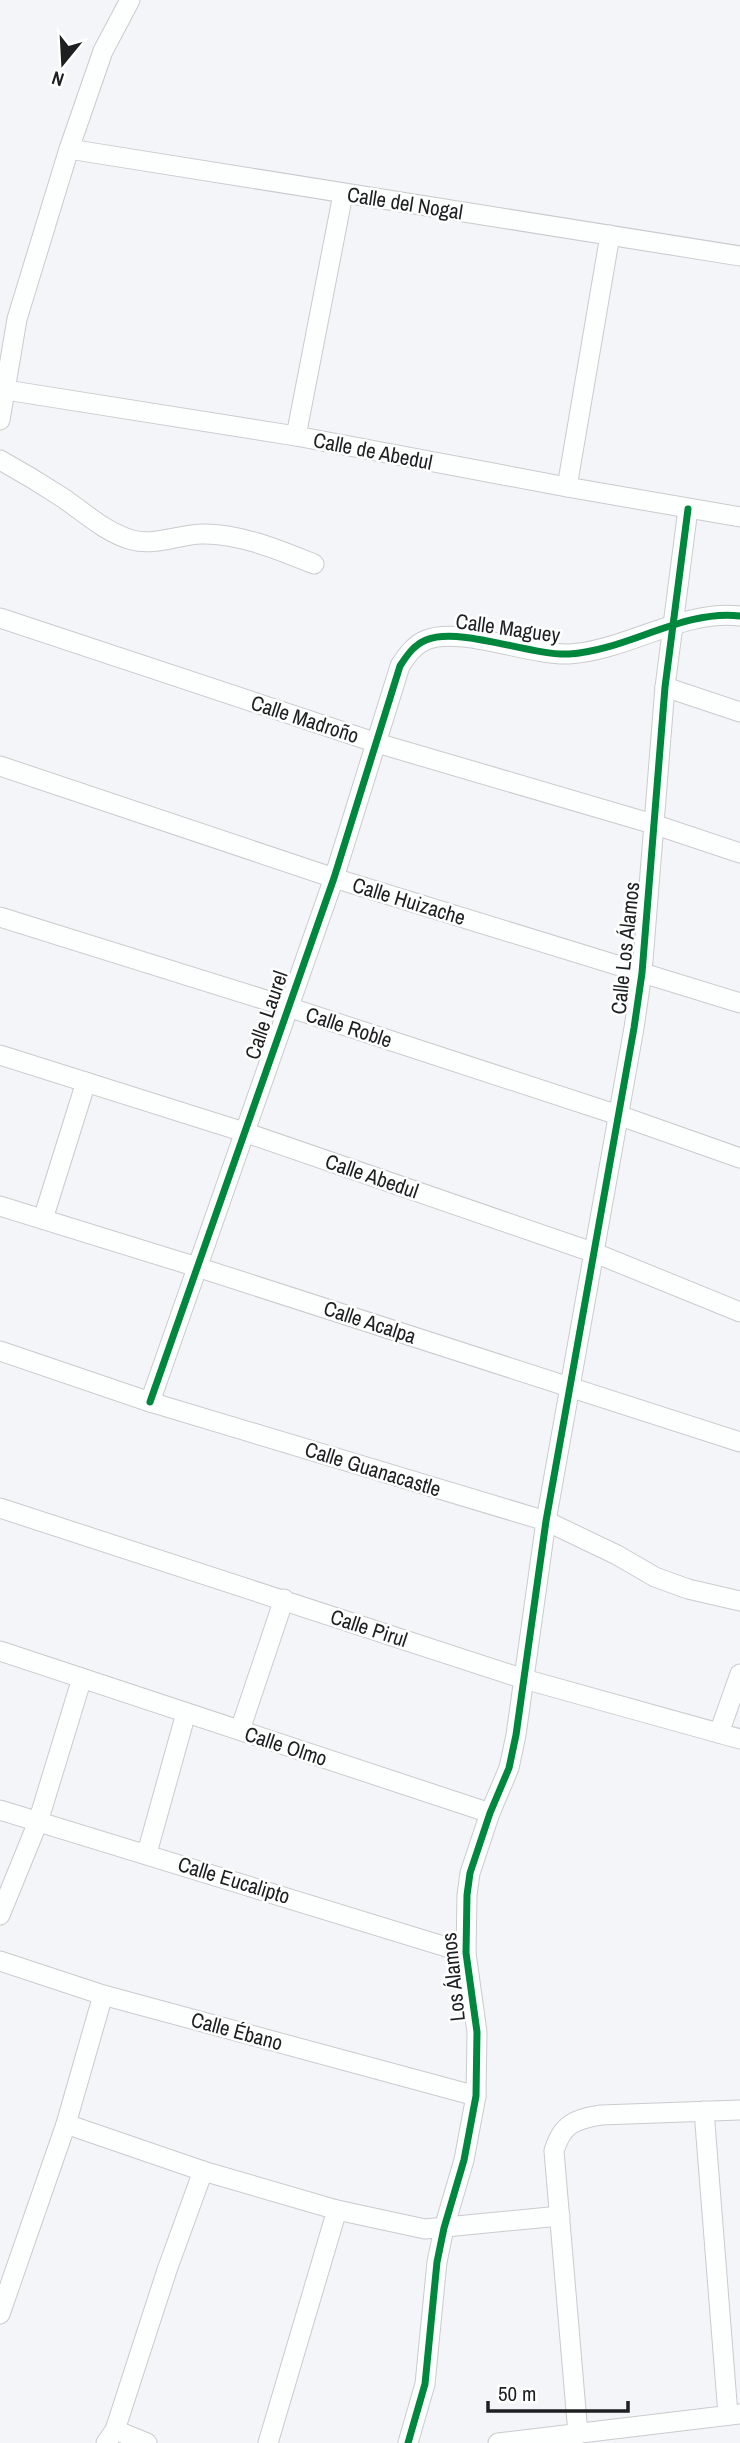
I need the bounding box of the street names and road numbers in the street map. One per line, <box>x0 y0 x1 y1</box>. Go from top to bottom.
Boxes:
street label: Calle del Nogal <box>345 180 465 226</box>
street label: Calle de Abedul <box>311 425 435 477</box>
street label: Calle Maguey <box>454 606 563 650</box>
street label: Calle Madroño <box>247 688 363 750</box>
street label: Calle Huizache <box>349 870 469 932</box>
street label: Calle Los Álamos <box>604 880 646 1016</box>
street label: Calle Laurel <box>237 967 295 1063</box>
street label: Calle Roble <box>302 999 396 1055</box>
street label: Calle Abedul <box>322 1147 422 1205</box>
street label: Calle Acalpa <box>320 1293 420 1351</box>
street label: Calle Guanacastle <box>301 1435 445 1503</box>
street label: Calle Pirul <box>327 1602 411 1654</box>
street label: Calle Olmo <box>241 1719 331 1773</box>
street label: Calle Eucalipto <box>174 1849 294 1911</box>
street label: Los Álamos <box>434 1931 472 2023</box>
street label: Calle Ébano <box>188 2005 286 2057</box>

